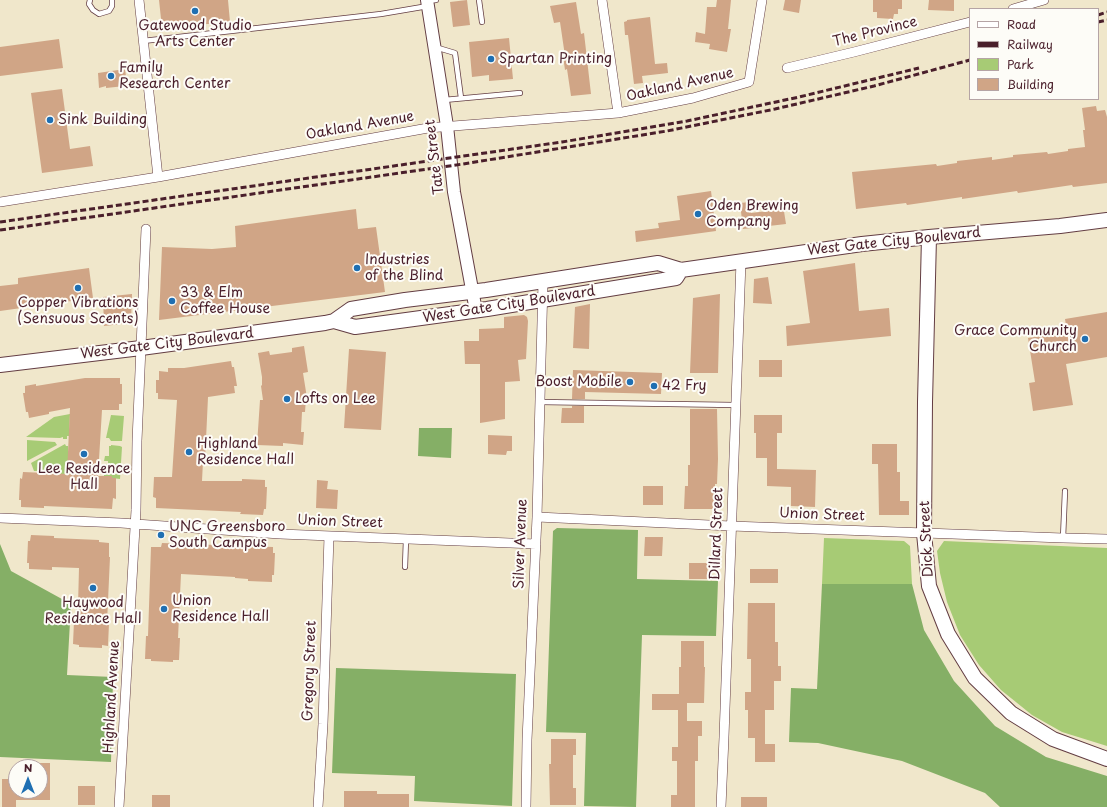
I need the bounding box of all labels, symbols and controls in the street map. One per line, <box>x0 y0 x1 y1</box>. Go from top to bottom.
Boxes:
marker: Gatewood Studio Arts Center <box>190 6 200 16</box>
legend <box>969 8 1099 100</box>
street label: The Province <box>831 13 919 51</box>
text: Road <box>1007 15 1036 33</box>
place label: Gatewood Studio Arts Center <box>138 18 252 50</box>
text: Railway <box>1007 35 1053 53</box>
place label: Spartan Printing <box>499 51 612 67</box>
marker: Spartan Printing <box>486 54 496 64</box>
text: Park <box>1007 55 1034 73</box>
place label: Family Research Center <box>119 60 230 92</box>
street label: Oakland Avenue <box>625 65 735 105</box>
marker: Family Research Center <box>106 71 116 81</box>
text: Building <box>1007 75 1054 93</box>
street label: Oakland Avenue <box>305 108 415 144</box>
place label: Sink Building <box>58 112 147 128</box>
marker: Sink Building <box>45 115 55 125</box>
street label: Tate Street <box>422 119 448 195</box>
place label: Oden Brewing Company <box>706 198 799 230</box>
marker: Oden Brewing Company <box>693 209 703 219</box>
street label: West Gate City Boulevard <box>806 225 982 259</box>
place label: Industries of the Blind <box>365 252 443 284</box>
marker: Industries of the Blind <box>352 263 362 273</box>
marker: Copper Vibrations (Sensuous Scents) <box>73 283 83 293</box>
street label: West Gate City Boulevard <box>422 283 596 327</box>
place label: 33 & Elm Coffee House <box>180 285 270 318</box>
place label: Copper Vibrations (Sensuous Scents) <box>17 295 139 328</box>
marker: 33 & Elm Coffee House <box>167 296 177 306</box>
place label: Grace Community Church <box>954 323 1077 356</box>
street label: West Gate City Boulevard <box>79 325 255 363</box>
marker: Grace Community Church <box>1080 334 1090 344</box>
place label: Boost Mobile <box>535 374 622 390</box>
marker: Boost Mobile <box>625 377 635 387</box>
place label: 42 Fry <box>662 378 707 394</box>
marker: 42 Fry <box>649 381 659 391</box>
place label: Lofts on Lee <box>295 391 376 407</box>
marker: Lofts on Lee <box>282 394 292 404</box>
place label: Highland Residence Hall <box>197 436 294 468</box>
marker: Highland Residence Hall <box>184 447 194 457</box>
marker: Lee Residence Hall <box>79 449 89 459</box>
place label: Lee Residence Hall <box>38 461 130 494</box>
street label: Dillard Street <box>707 487 727 581</box>
street label: Silver Avenue <box>511 499 531 589</box>
street label: Dick Street <box>917 500 937 578</box>
street label: Union Street <box>779 505 865 525</box>
street label: Union Street <box>297 512 383 532</box>
place label: UNC Greensboro South Campus <box>169 519 285 552</box>
marker: UNC Greensboro South Campus <box>156 530 166 540</box>
marker: Haywood Residence Hall <box>88 583 98 593</box>
place label: Union Residence Hall <box>172 593 269 626</box>
place label: Haywood Residence Hall <box>44 595 142 628</box>
marker: Union Residence Hall <box>159 604 169 614</box>
street label: Gregory Street <box>300 620 320 722</box>
street label: Highland Avenue <box>101 640 123 754</box>
north arrow <box>8 759 48 799</box>
text: N <box>24 759 32 776</box>

